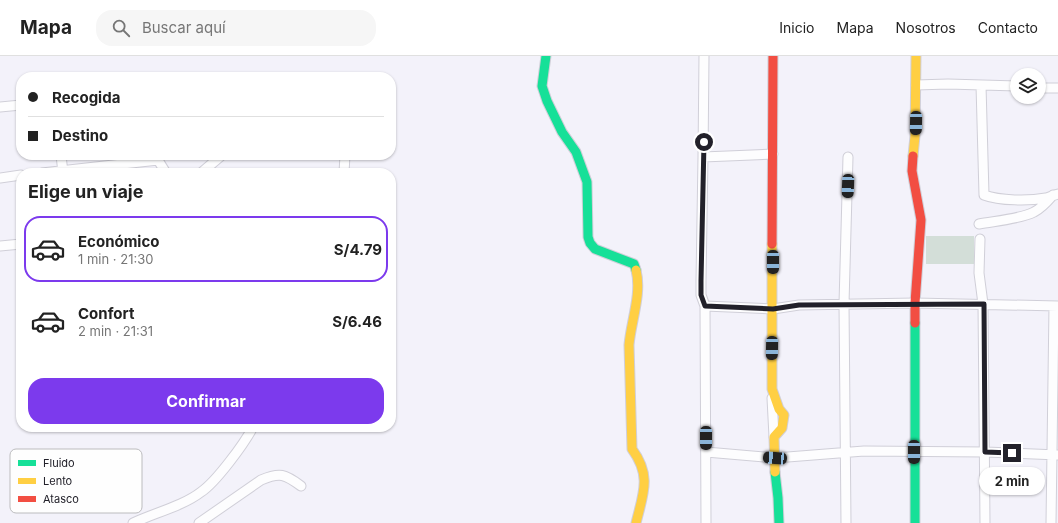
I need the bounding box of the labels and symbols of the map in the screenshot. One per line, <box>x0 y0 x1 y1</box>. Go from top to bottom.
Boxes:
car <box>910 111 922 135</box>
route start <box>695 133 713 151</box>
car <box>842 174 854 198</box>
car <box>767 250 779 274</box>
car <box>766 336 778 360</box>
car <box>700 426 712 450</box>
car <box>908 440 920 464</box>
route end <box>1003 444 1021 462</box>
legend <box>10 449 142 513</box>
car <box>763 451 787 465</box>
text: Fluido <box>43 456 75 470</box>
callout: 2 min <box>979 467 1045 495</box>
text: Lento <box>43 474 73 488</box>
text: Atasco <box>43 492 79 506</box>

